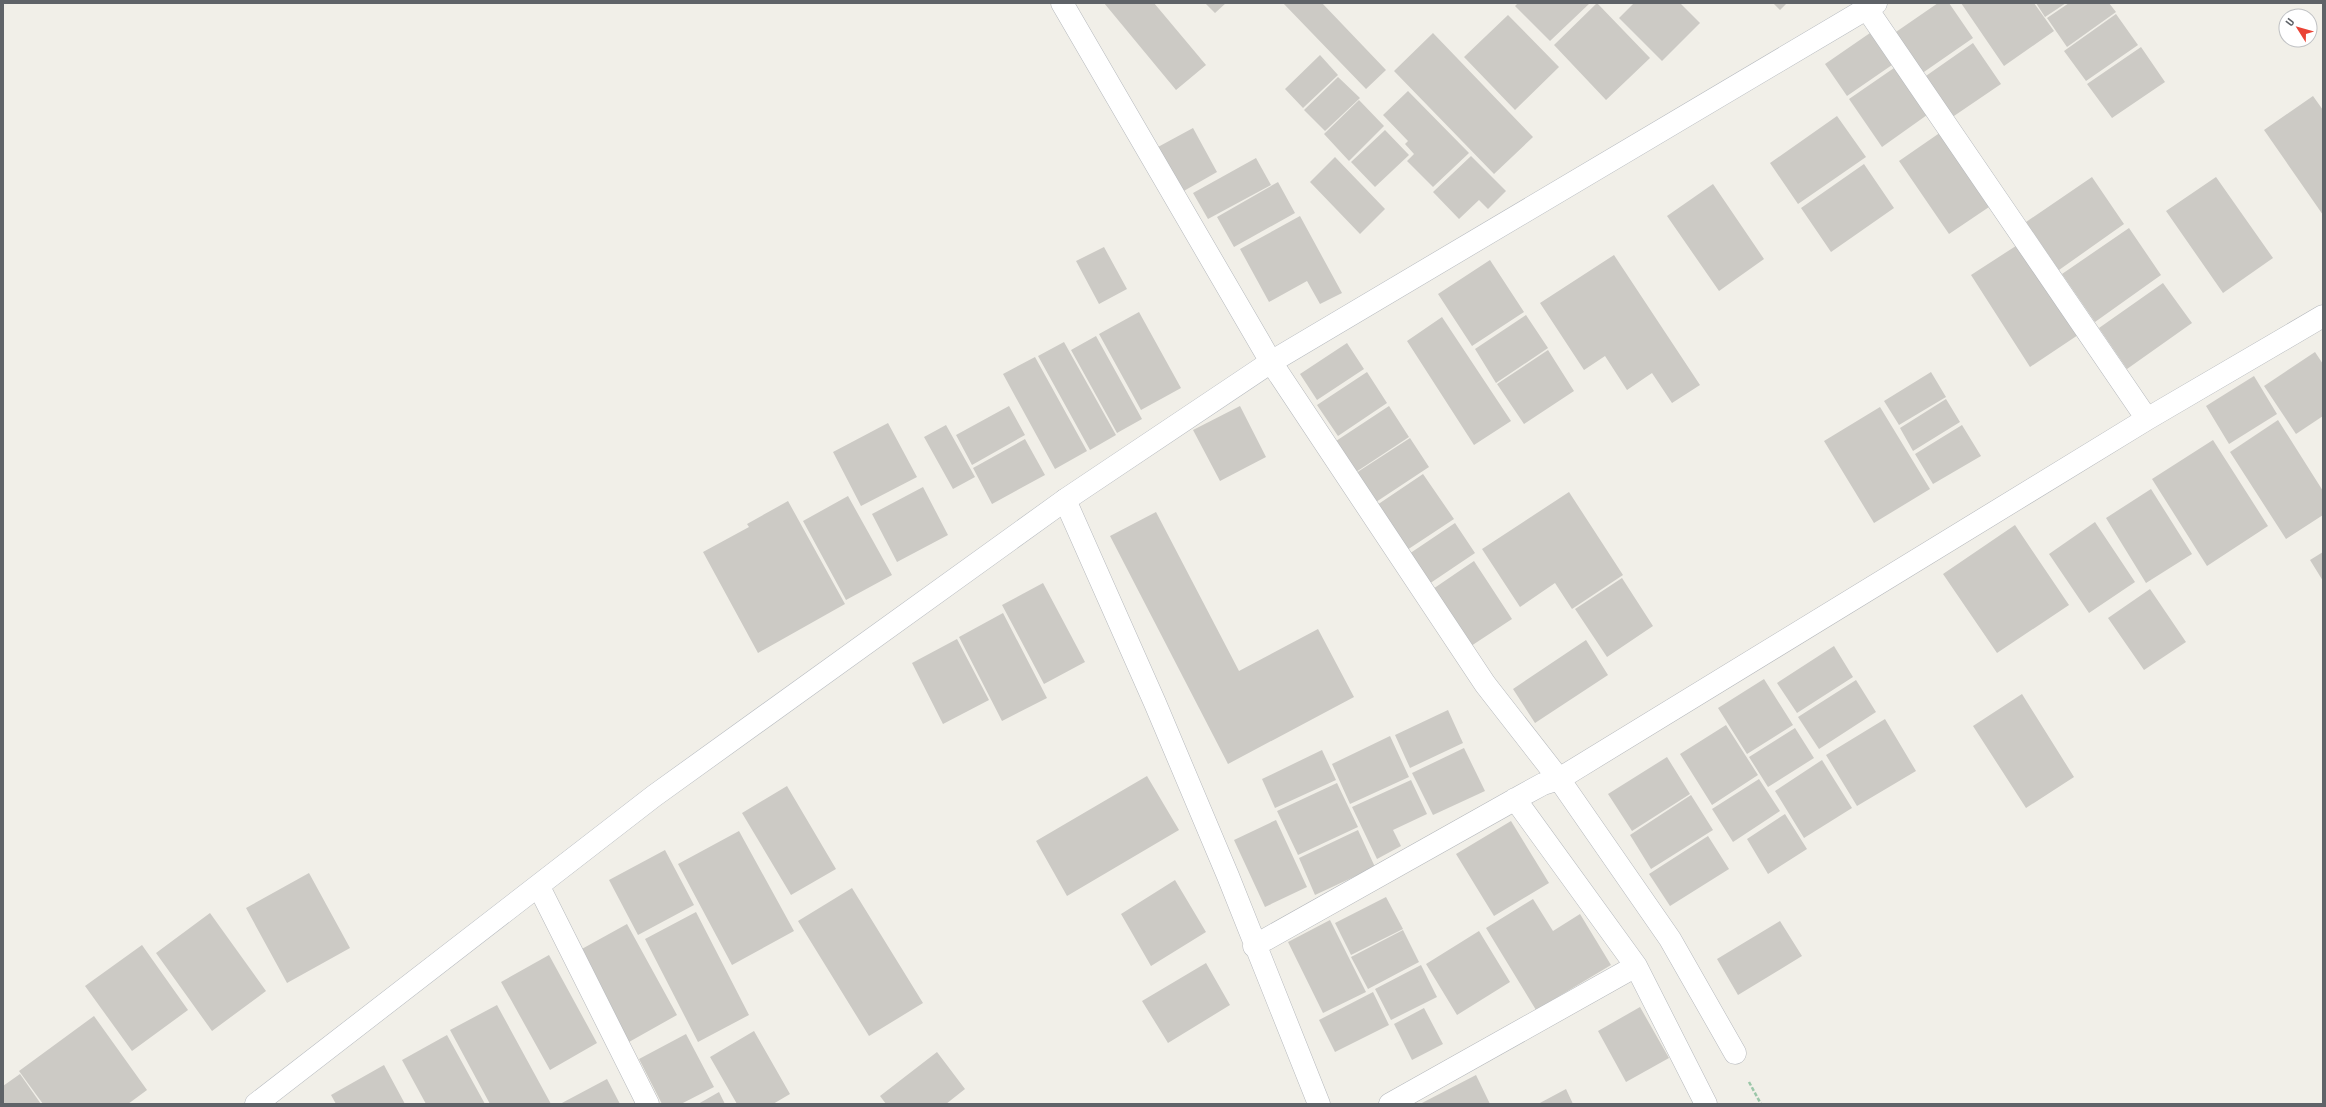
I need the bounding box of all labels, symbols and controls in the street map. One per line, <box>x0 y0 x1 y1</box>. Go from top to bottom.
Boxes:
north arrow <box>2278 8 2318 48</box>
text: U <box>2283 16 2297 29</box>

